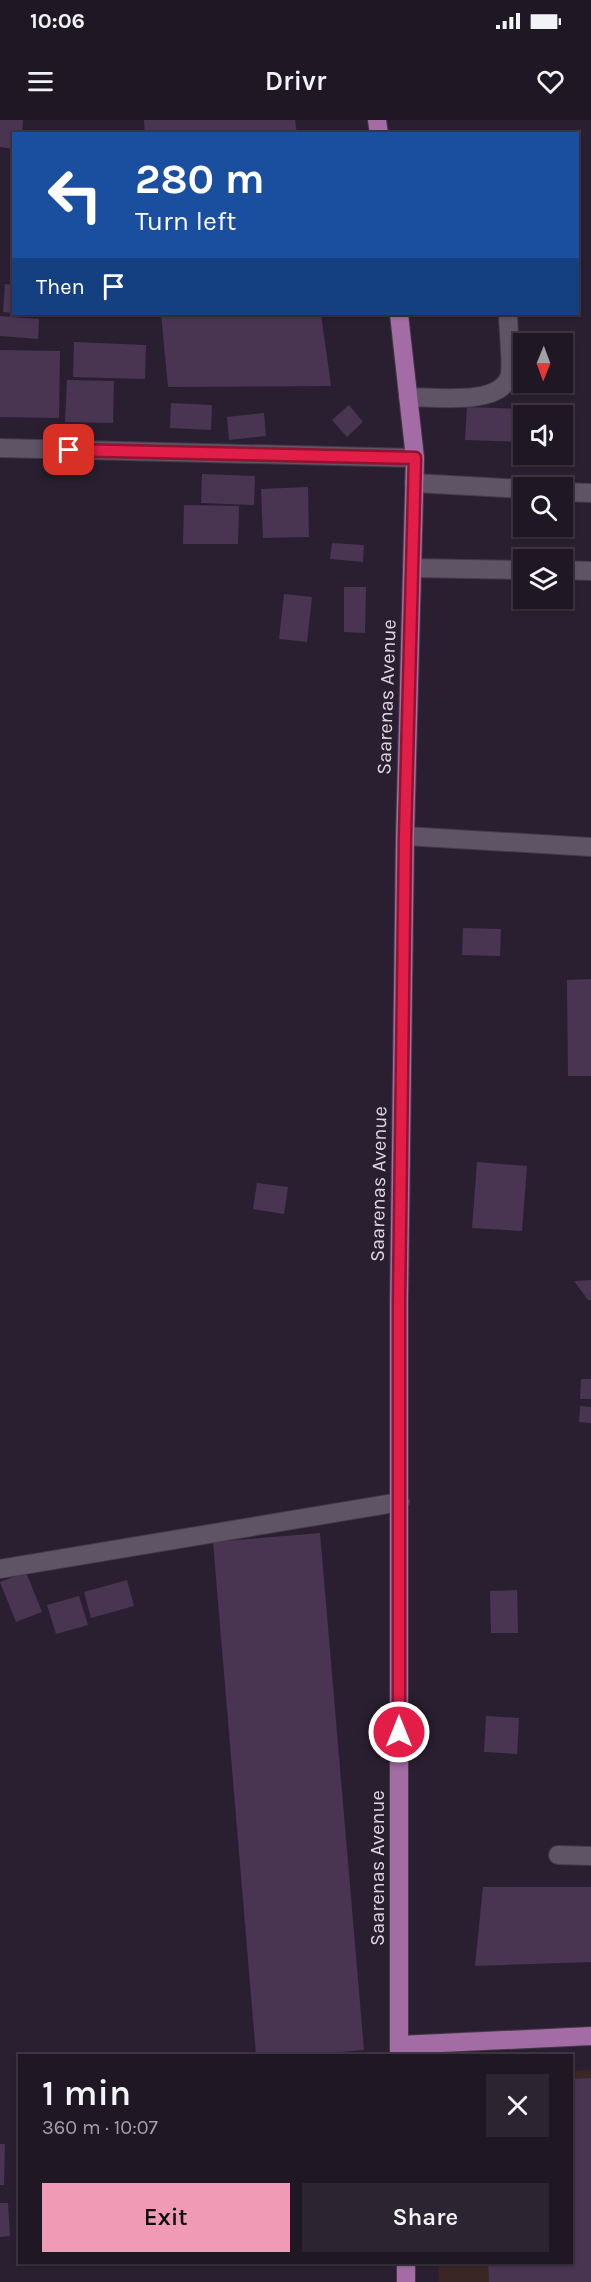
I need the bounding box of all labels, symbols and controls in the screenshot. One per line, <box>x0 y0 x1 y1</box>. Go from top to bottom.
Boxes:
text: 10:06 <box>30 8 85 34</box>
icon: menu <box>24 65 57 98</box>
text: Drivr <box>265 65 326 97</box>
icon: heart <box>534 65 567 98</box>
text: 280 m <box>135 154 265 204</box>
icon: left <box>36 156 114 234</box>
text: Turn left <box>135 205 236 237</box>
icon: arrive <box>97 270 130 303</box>
text: Then <box>36 274 85 300</box>
north arrow <box>513 333 573 393</box>
map controls <box>513 333 573 609</box>
button: sound <box>513 405 573 465</box>
pin <box>43 424 94 475</box>
icon: arrive <box>52 433 85 466</box>
button: search <box>513 477 573 537</box>
button: layers <box>513 549 573 609</box>
street label: Saarenas Avenue <box>372 619 401 775</box>
street label: Saarenas Avenue <box>366 1106 391 1262</box>
position arrow <box>367 1700 431 1764</box>
street label: Saarenas Avenue <box>366 1790 389 1946</box>
text: 1 min <box>42 2072 131 2114</box>
button: close <box>486 2074 549 2137</box>
text: 360 m · 10:07 <box>42 2116 158 2139</box>
button: Exit <box>42 2183 290 2252</box>
button: Share <box>302 2183 549 2252</box>

